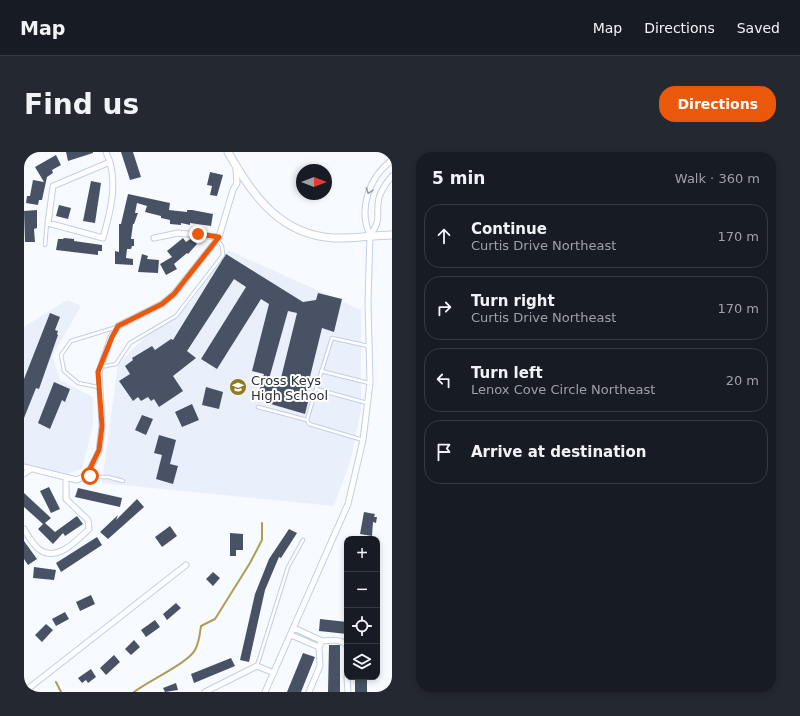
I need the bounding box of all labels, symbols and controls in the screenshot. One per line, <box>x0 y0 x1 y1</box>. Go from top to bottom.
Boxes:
text: Map <box>20 17 65 39</box>
text: Map <box>593 20 622 36</box>
text: Directions <box>644 20 715 36</box>
text: Saved <box>737 20 780 36</box>
button: Directions <box>659 86 776 122</box>
text: Find us <box>24 88 139 121</box>
north arrow <box>296 164 332 200</box>
text: 5 min <box>432 168 485 188</box>
text: Walk · 360 m <box>675 171 760 186</box>
one-way arrow <box>365 187 373 194</box>
text: Continue <box>471 220 547 238</box>
route end <box>189 225 207 243</box>
icon: ahead <box>433 225 455 247</box>
text: 170 m <box>717 229 759 244</box>
text: Curtis Drive Northeast <box>471 238 616 253</box>
text: Turn right <box>471 292 555 310</box>
icon: right <box>433 297 455 319</box>
text: 170 m <box>717 301 759 316</box>
text: Curtis Drive Northeast <box>471 310 616 325</box>
text: Turn left <box>471 364 543 382</box>
icon: left <box>433 369 455 391</box>
place label: Cross Keys High School <box>251 373 328 403</box>
text: 20 m <box>726 373 759 388</box>
school or university icon: Cross Keys High School <box>228 377 248 397</box>
text: Lenox Cove Circle Northeast <box>471 382 655 397</box>
icon: arrive <box>433 441 455 463</box>
text: Arrive at destination <box>471 443 646 461</box>
route start <box>81 467 99 485</box>
map controls <box>344 536 380 680</box>
button: + <box>344 536 380 572</box>
button: − <box>344 572 380 608</box>
button: locate <box>344 608 380 644</box>
button: layers <box>344 644 380 680</box>

